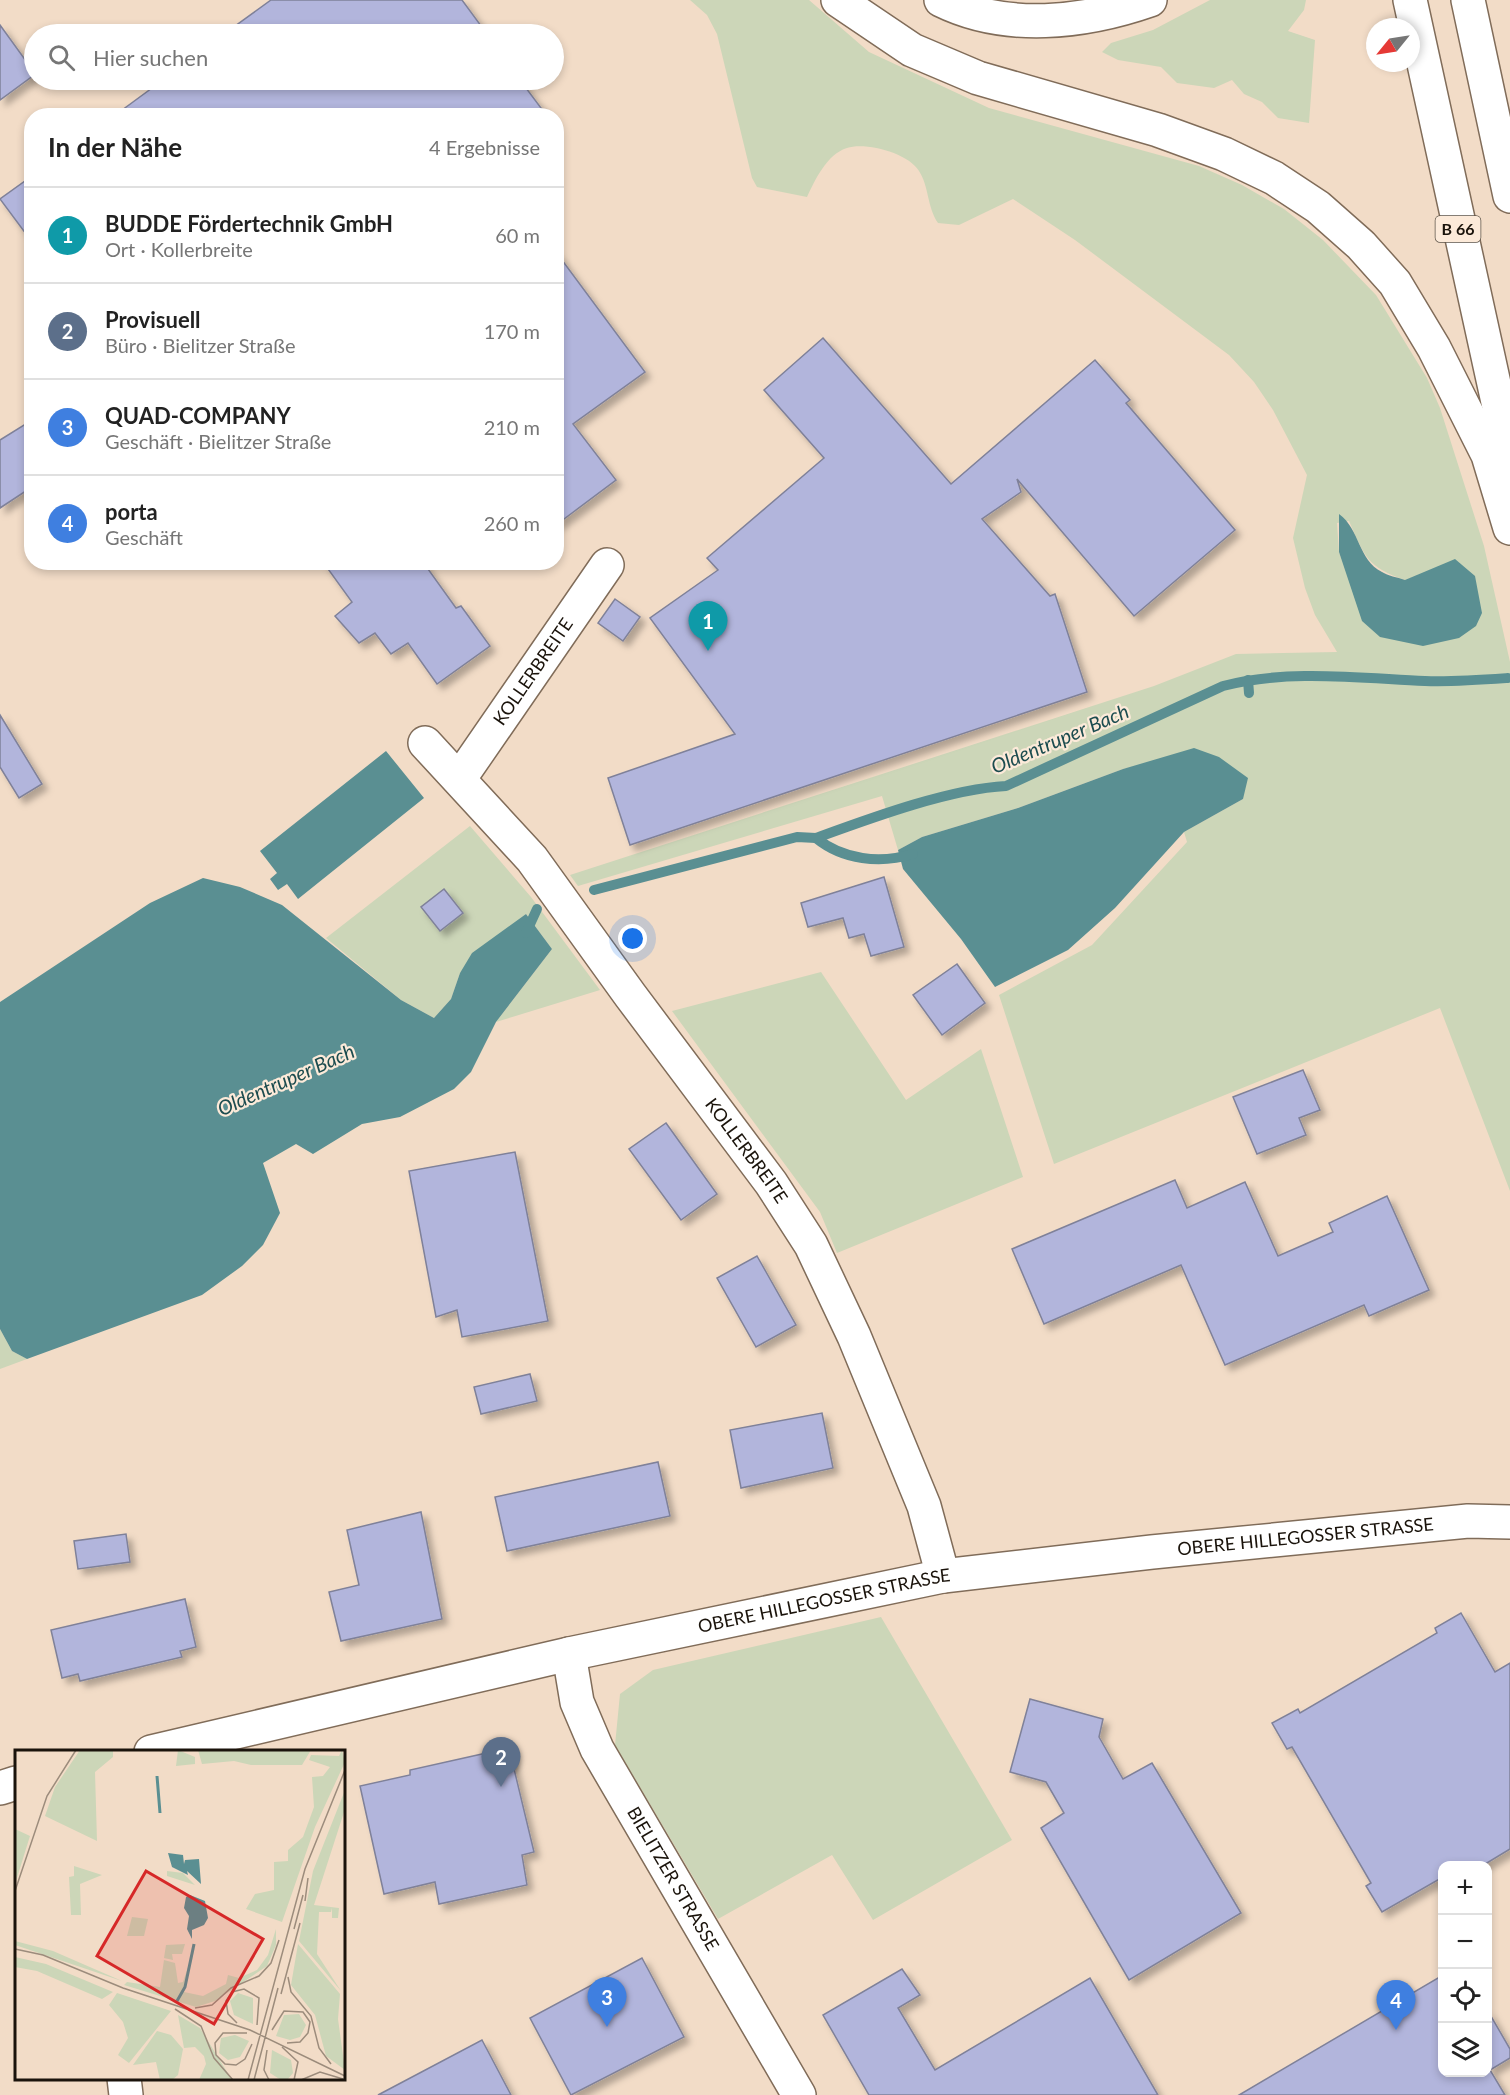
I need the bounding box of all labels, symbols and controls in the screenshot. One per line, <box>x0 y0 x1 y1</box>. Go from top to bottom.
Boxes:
north arrow <box>1366 18 1420 72</box>
search box <box>24 24 564 90</box>
icon: search <box>45 41 78 74</box>
text: Hier suchen <box>93 44 208 71</box>
text: In der Nähe <box>48 131 182 163</box>
text: 4 Ergebnisse <box>429 135 540 159</box>
text: BUDDE Fördertechnik GmbH <box>105 210 393 237</box>
road number: B 66 <box>1436 216 1480 242</box>
text: 1 <box>62 223 73 247</box>
text: 60 m <box>495 223 540 247</box>
text: Ort · Kollerbreite <box>105 237 253 261</box>
text: Provisuell <box>105 306 201 333</box>
text: 2 <box>62 319 73 343</box>
text: 170 m <box>484 319 540 343</box>
text: Büro · Bielitzer Straße <box>105 333 295 357</box>
text: QUAD-COMPANY <box>105 402 291 429</box>
text: 3 <box>62 415 73 439</box>
text: 210 m <box>484 415 540 439</box>
text: Geschäft · Bielitzer Straße <box>105 429 331 453</box>
text: porta <box>105 498 158 525</box>
text: 4 <box>62 511 73 535</box>
text: 260 m <box>484 511 540 535</box>
text: Geschäft <box>105 525 183 549</box>
pin: 1 <box>688 602 728 651</box>
street label: KOLLERBREITE <box>488 613 577 729</box>
water label: Oldentruper Bach <box>987 698 1132 778</box>
your location <box>618 924 647 953</box>
water label: Oldentruper Bach <box>213 1038 358 1120</box>
street label: KOLLERBREITE <box>701 1093 793 1207</box>
street label: OBERE HILLEGOSSER STRASSE <box>1176 1512 1435 1559</box>
street label: OBERE HILLEGOSSER STRASSE <box>696 1563 951 1637</box>
pin: 2 <box>482 1738 520 1787</box>
inset map <box>15 1750 345 2080</box>
street label: BIELITZER STRASSE <box>623 1802 724 1954</box>
map controls <box>1438 1861 1492 2077</box>
button: + <box>1438 1861 1492 1915</box>
button: − <box>1438 1915 1492 1969</box>
button: locate <box>1438 1969 1492 2023</box>
pin: 3 <box>588 1978 626 2027</box>
pin: 4 <box>1376 1980 1416 2030</box>
button: layers <box>1438 2023 1492 2077</box>

